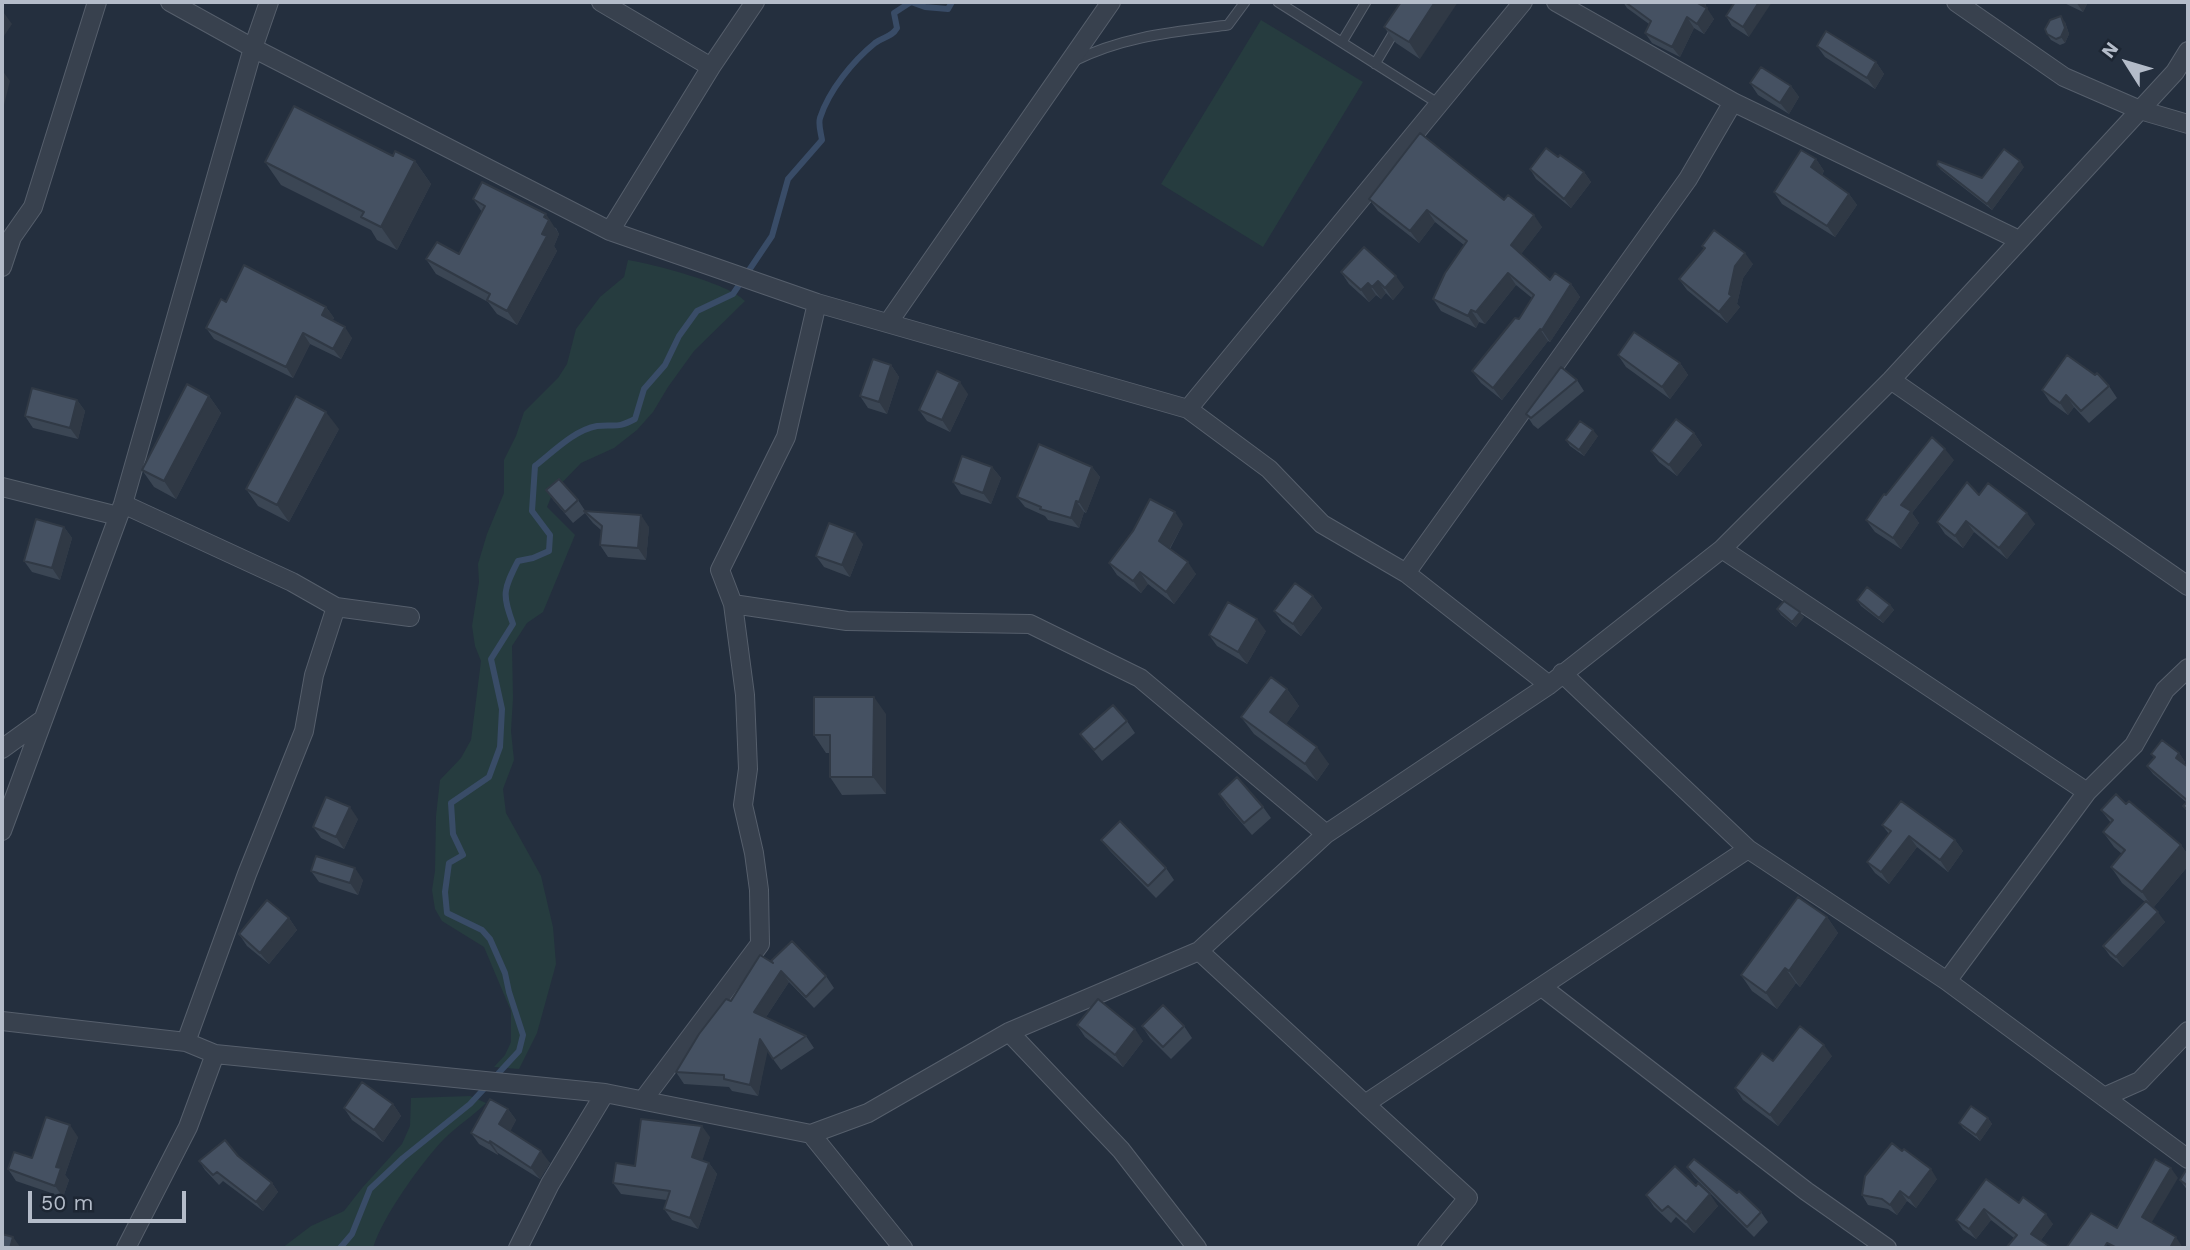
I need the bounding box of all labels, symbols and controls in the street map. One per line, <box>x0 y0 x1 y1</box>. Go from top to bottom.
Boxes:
north arrow <box>2092 28 2162 98</box>
text: N <box>2096 38 2123 63</box>
scale bar <box>32 1176 189 1220</box>
text: 50 m <box>41 1190 93 1215</box>

